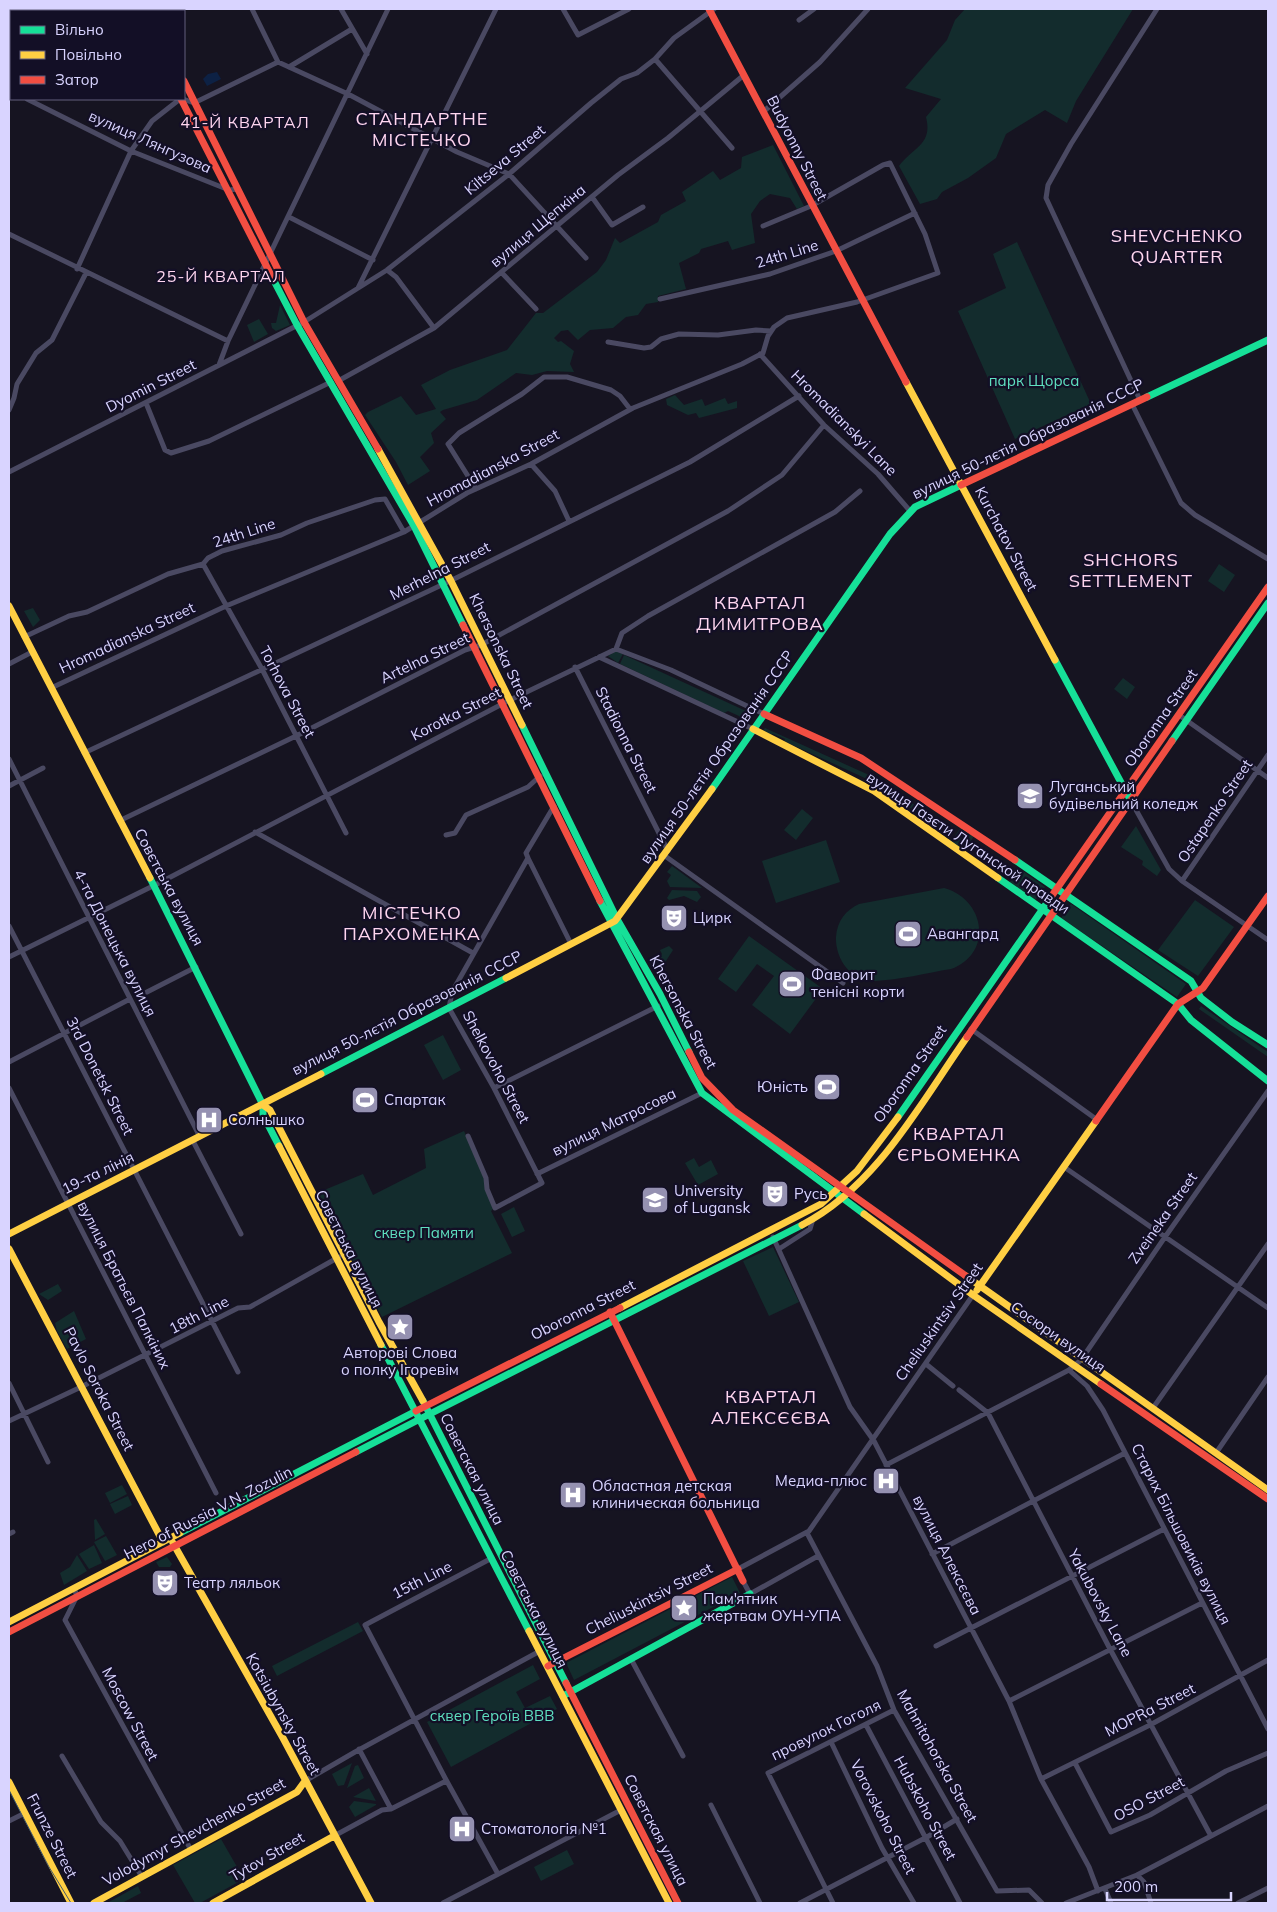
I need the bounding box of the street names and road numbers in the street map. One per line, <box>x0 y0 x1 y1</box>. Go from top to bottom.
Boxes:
street label: Budyonny Street <box>763 92 832 203</box>
street label: вулиця Лянгузова <box>86 106 215 177</box>
street label: Kiltseva Street <box>460 120 549 199</box>
street label: вулиця Щепкіна <box>486 180 589 271</box>
street label: 24th Line <box>753 235 821 272</box>
street label: Dyomin Street <box>103 355 199 416</box>
street label: Hromadianskyi Lane <box>787 366 901 480</box>
street label: вулиця 50-лєтія Образованія СССР <box>909 374 1147 503</box>
street label: Hromadianska Street <box>423 425 562 511</box>
street label: Kurchatov Street <box>971 483 1042 594</box>
street label: 24th Line <box>210 513 278 552</box>
street label: Merhelna Street <box>386 537 493 604</box>
street label: Khersonska Street <box>465 590 538 712</box>
street label: Hromadianska Street <box>56 598 198 677</box>
street label: Artelna Street <box>377 628 473 687</box>
street label: Torhova Street <box>255 643 320 741</box>
street label: вулиця 50-лєтія Образованія СССР <box>635 646 798 867</box>
street label: Oboronna Street <box>1120 665 1201 770</box>
street label: Korotka Street <box>407 683 504 745</box>
street label: Stadionna Street <box>591 683 661 796</box>
street label: Ostapenko Street <box>1173 755 1256 866</box>
street label: вулиця Газєти Луганской правди <box>863 767 1074 918</box>
street label: Совєтська вулиця <box>131 825 208 949</box>
street label: 4-та Донецька вулиця <box>70 866 161 1020</box>
street label: вулиця 50-лєтія Образованія СССР <box>288 946 525 1079</box>
street label: Khersonska Street <box>645 952 721 1072</box>
street label: Shelkovoho Street <box>459 1007 534 1126</box>
street label: 3rd Donetsk Street <box>63 1014 138 1138</box>
street label: Oboronna Street <box>869 1021 950 1126</box>
street label: вулиця Матросова <box>549 1083 679 1160</box>
street label: 19-та лінія <box>59 1147 137 1198</box>
street label: Zveineka Street <box>1124 1168 1201 1267</box>
street label: Совєтська вулиця <box>311 1187 387 1311</box>
street label: вулиця Братьєв Палкіних <box>74 1198 175 1372</box>
street label: Cheliuskintsiv Street <box>891 1259 987 1385</box>
street label: Oboronna Street <box>527 1275 638 1344</box>
street label: 18th Line <box>166 1291 232 1338</box>
street label: Сосюри вулиця <box>1007 1297 1109 1376</box>
street label: Pavlo Soroka Street <box>60 1324 139 1454</box>
street label: Советская улица <box>436 1410 509 1528</box>
street label: Старих Більшовиків вулиця <box>1127 1440 1235 1628</box>
street label: Hero of Russia V.N. Zozulin <box>120 1462 295 1563</box>
street label: вулиця Алексєєва <box>909 1492 986 1618</box>
street label: Yakubovsky Lane <box>1064 1545 1137 1660</box>
street label: Совєтська вулиця <box>496 1547 572 1671</box>
street label: 15th Line <box>389 1556 455 1603</box>
street label: Cheliuskintsiv Street <box>582 1558 716 1639</box>
street label: Kotsiubynsky Street <box>242 1649 325 1778</box>
street label: Moscow Street <box>98 1664 163 1764</box>
street label: MOPRa Street <box>1101 1679 1198 1740</box>
street label: Mahnitohorska Street <box>893 1686 982 1826</box>
street label: провулок Гоголя <box>768 1695 884 1764</box>
street label: Hubskoho Street <box>890 1752 961 1863</box>
street label: Vorovskoho Street <box>846 1756 921 1877</box>
street label: Советская улица <box>620 1771 693 1889</box>
street label: OSO Street <box>1110 1772 1188 1825</box>
street label: Volodymyr Shevchenko Street <box>99 1773 289 1890</box>
street label: Frunze Street <box>23 1790 82 1881</box>
street label: Tytov Street <box>226 1828 308 1886</box>

